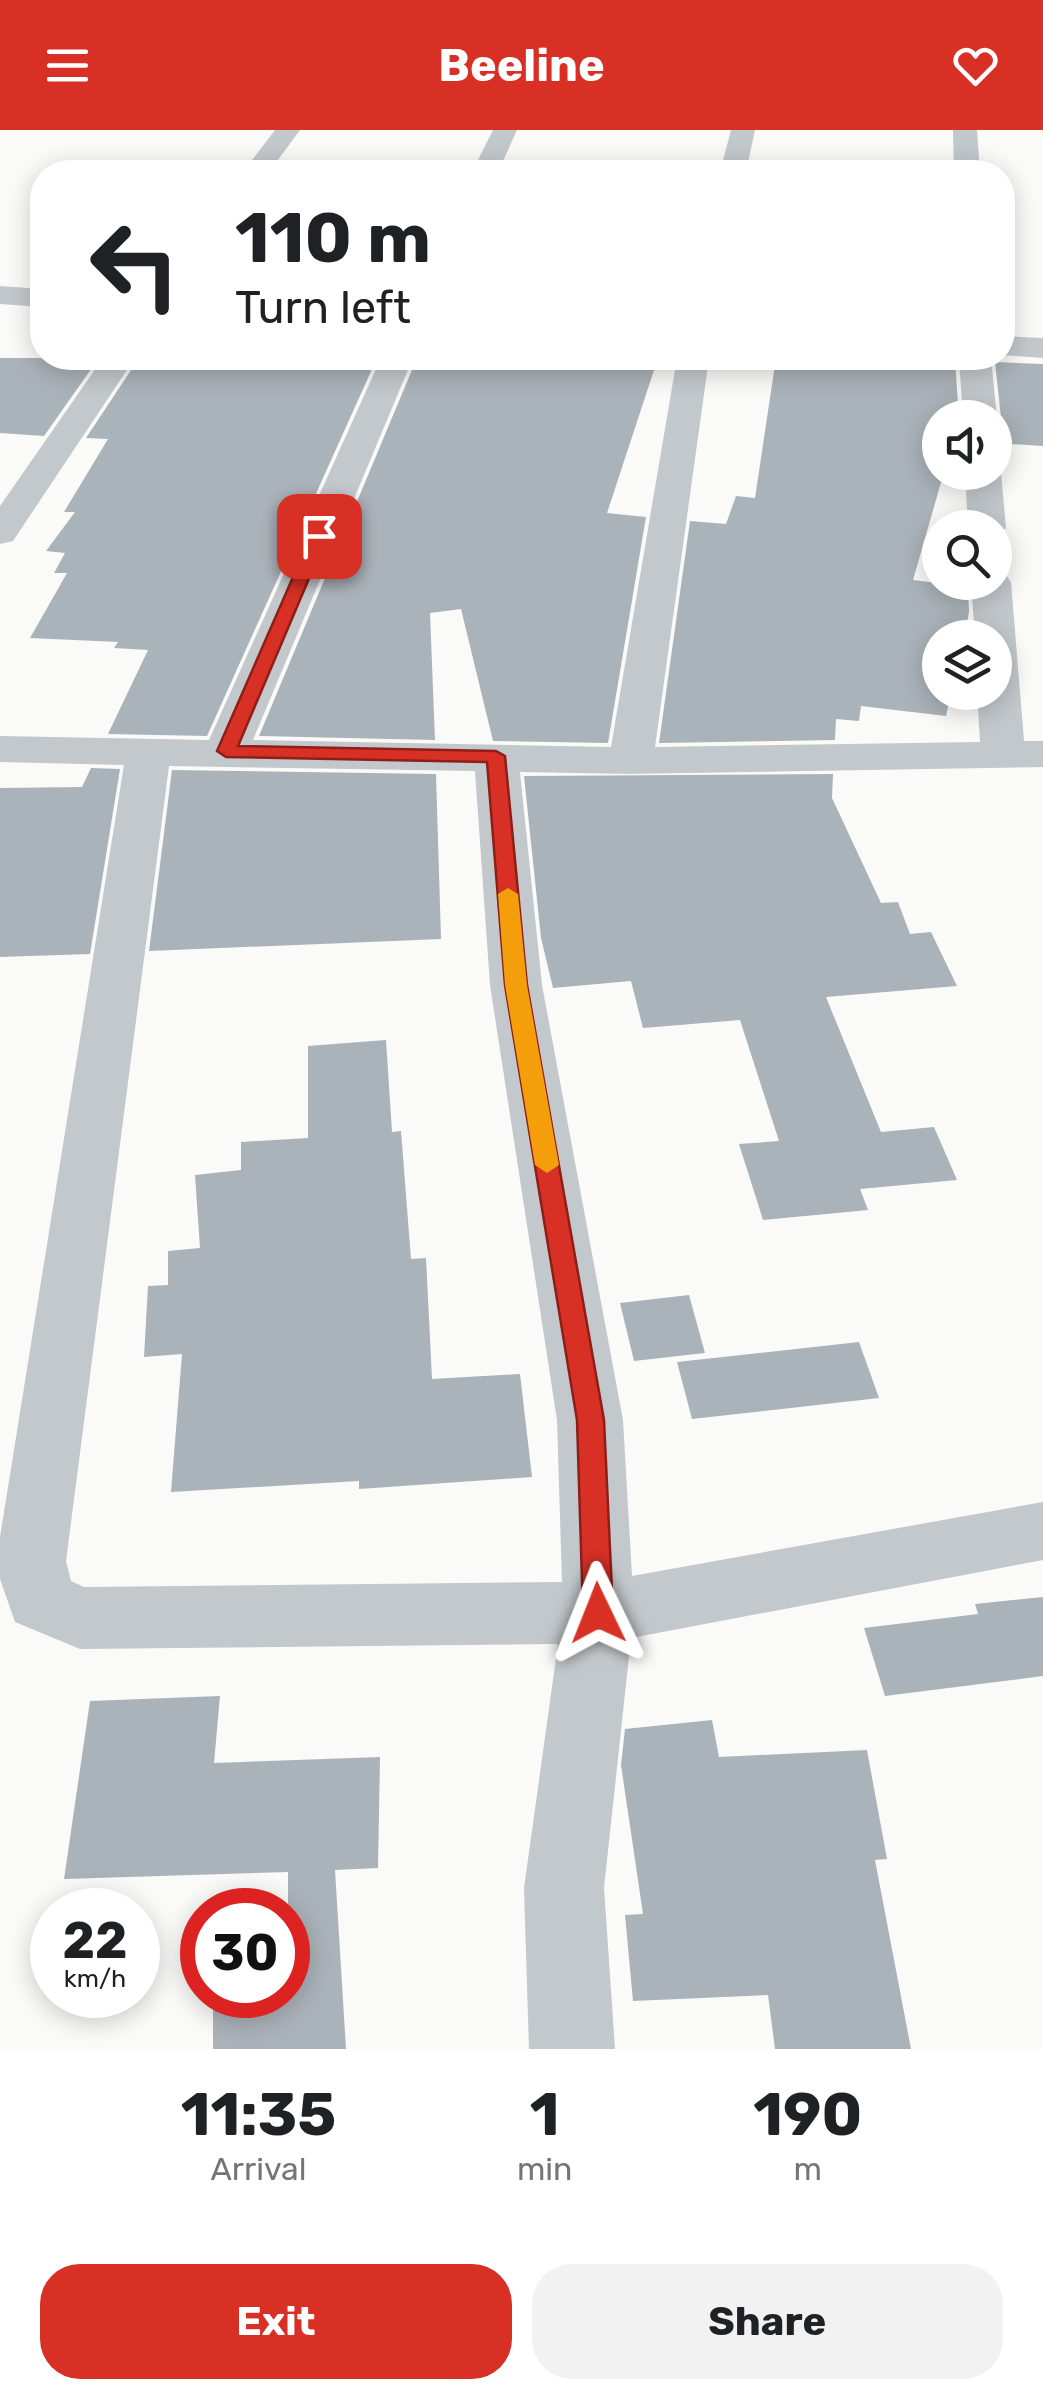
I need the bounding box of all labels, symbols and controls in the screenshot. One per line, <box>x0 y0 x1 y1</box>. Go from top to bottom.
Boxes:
icon: menu <box>40 38 95 93</box>
icon: heart <box>948 38 1003 93</box>
text: Beeline <box>438 39 605 92</box>
text: 110 m <box>235 197 431 280</box>
icon: left <box>70 200 200 330</box>
text: Turn left <box>235 281 411 334</box>
map controls <box>922 400 1012 710</box>
button: sound <box>922 400 1012 490</box>
pin <box>277 494 362 579</box>
icon: arrive <box>292 509 347 564</box>
button: search <box>922 510 1012 600</box>
button: layers <box>922 620 1012 710</box>
position arrow <box>546 1561 650 1665</box>
speed limit sign: 30 <box>180 1888 310 2018</box>
text: 22 <box>63 1911 128 1971</box>
text: km/h <box>64 1964 126 1993</box>
text: 11:35 <box>181 2079 336 2150</box>
text: 1 <box>530 2079 560 2150</box>
text: 190 <box>753 2079 862 2150</box>
text: Arrival <box>210 2150 306 2188</box>
text: min <box>517 2150 572 2188</box>
text: m <box>793 2150 822 2188</box>
button: Exit <box>40 2264 512 2379</box>
button: Share <box>532 2264 1003 2379</box>

